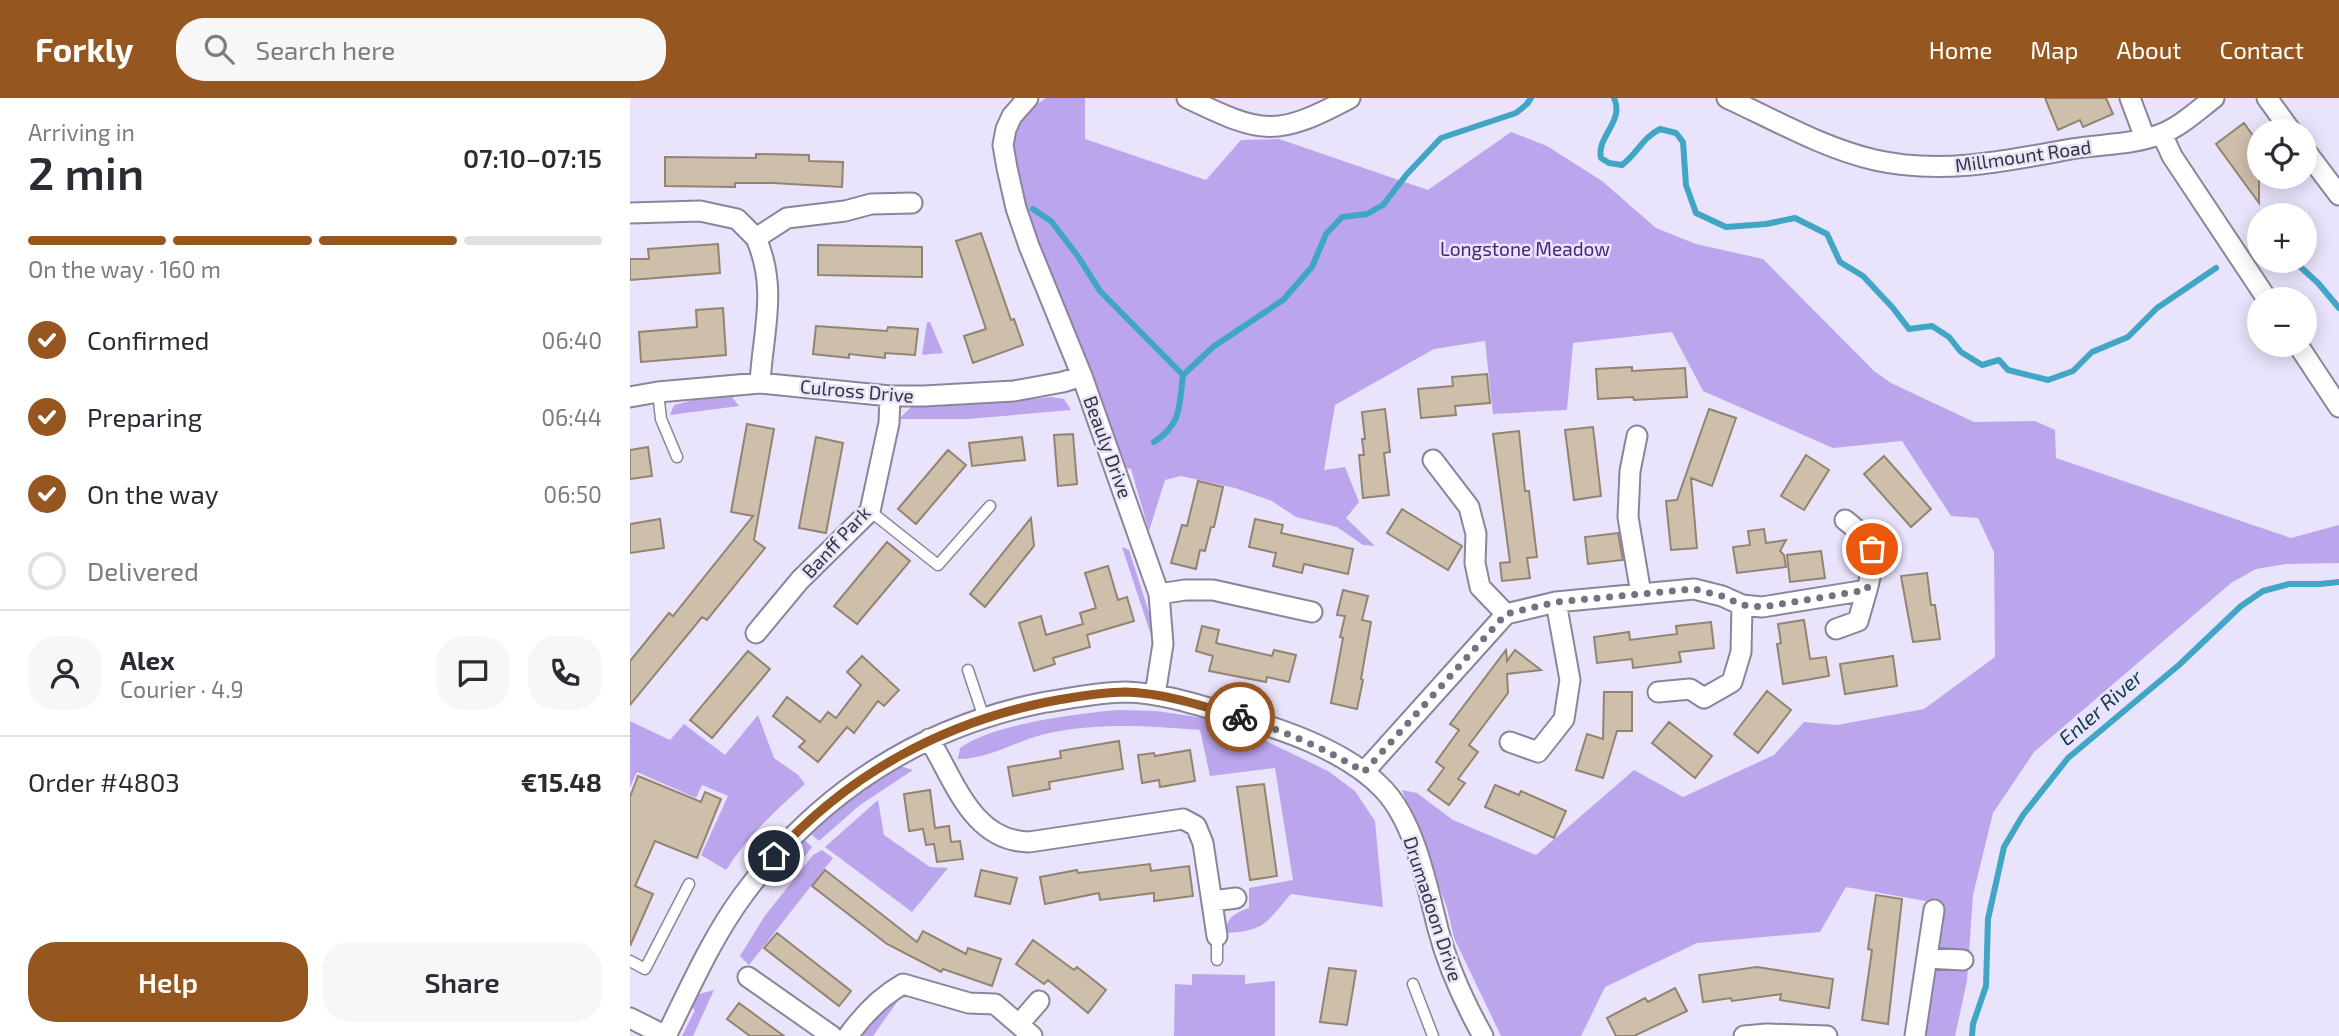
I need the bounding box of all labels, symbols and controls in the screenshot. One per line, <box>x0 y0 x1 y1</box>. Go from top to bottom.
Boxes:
search box <box>176 18 666 81</box>
text: Forkly <box>35 29 134 69</box>
icon: search <box>200 30 238 68</box>
text: Search here <box>256 34 395 65</box>
text: Home <box>1929 35 1992 64</box>
text: Map <box>2030 35 2078 64</box>
text: About <box>2116 35 2182 64</box>
text: Contact <box>2220 35 2304 64</box>
text: Arriving in <box>28 118 135 146</box>
map controls <box>2247 119 2317 357</box>
button: locate <box>2247 119 2317 189</box>
street label: Millmount Road <box>1953 135 2092 176</box>
text: 07:10–07:15 <box>463 142 602 173</box>
text: 2 min <box>28 144 144 199</box>
button: + <box>2247 203 2317 273</box>
park label: Longstone Meadow <box>1440 237 1610 260</box>
text: On the way · 160 m <box>28 255 221 283</box>
button: − <box>2247 287 2317 357</box>
icon: check <box>28 321 66 359</box>
text: Confirmed <box>87 324 210 355</box>
text: 06:40 <box>542 326 602 354</box>
street label: Culross Drive <box>799 374 915 407</box>
street label: Beauly Drive <box>1079 392 1138 501</box>
icon: check <box>28 398 66 436</box>
text: Preparing <box>87 401 202 432</box>
text: 06:44 <box>541 403 602 431</box>
icon: check <box>28 475 66 513</box>
text: On the way <box>87 478 218 509</box>
text: 06:50 <box>543 480 602 508</box>
street label: Banff Park <box>797 501 875 582</box>
pin <box>1842 519 1902 579</box>
icon: bag <box>1853 530 1891 568</box>
text: Delivered <box>87 555 199 586</box>
button: person <box>28 636 102 710</box>
button: chat <box>436 636 510 710</box>
button: phone <box>528 636 602 710</box>
text: Alex <box>120 644 175 675</box>
water label: Enler River <box>2053 663 2148 750</box>
text: Courier · 4.9 <box>120 675 244 703</box>
courier <box>1205 682 1275 752</box>
icon: bike <box>1221 698 1259 736</box>
text: Order #4803 <box>28 766 180 797</box>
text: €15.48 <box>521 766 602 797</box>
pin <box>744 826 804 886</box>
street label: Drumadoon Drive <box>1399 833 1468 984</box>
icon: home <box>755 837 793 875</box>
button: Help <box>28 942 308 1022</box>
button: Share <box>322 942 602 1022</box>

